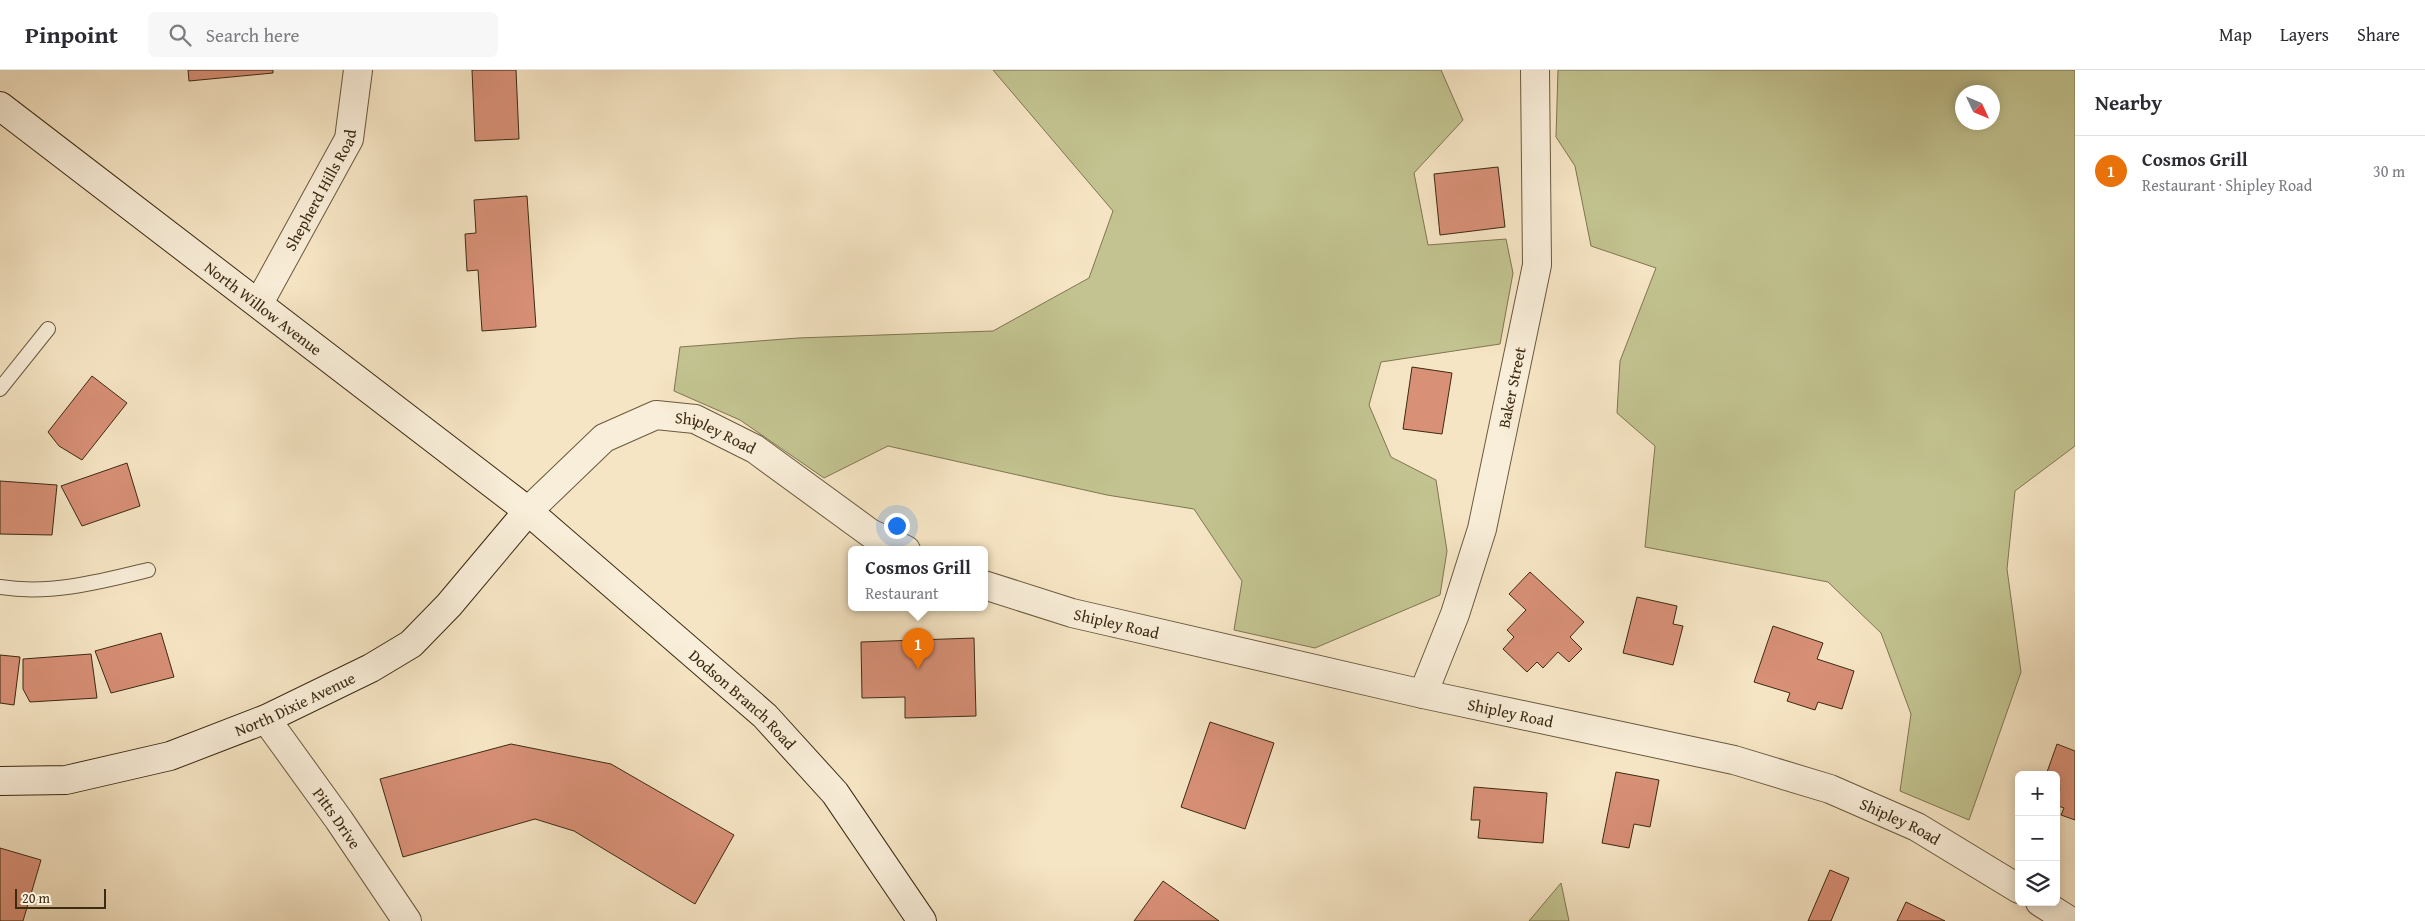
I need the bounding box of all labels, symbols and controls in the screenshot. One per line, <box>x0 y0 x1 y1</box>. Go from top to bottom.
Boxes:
search box <box>148 12 498 57</box>
text: Pinpoint <box>25 17 118 52</box>
icon: search <box>166 21 194 49</box>
text: Search here <box>206 21 299 49</box>
text: Map <box>2219 21 2252 48</box>
text: Layers <box>2280 21 2329 48</box>
text: Share <box>2357 21 2400 48</box>
north arrow <box>1955 85 2000 130</box>
text: Nearby <box>2095 87 2162 118</box>
street label: Shepherd Hills Road <box>278 127 362 255</box>
text: Cosmos Grill <box>2142 145 2248 173</box>
text: 1 <box>2107 159 2115 183</box>
text: 30 m <box>2373 159 2405 183</box>
text: Restaurant · Shipley Road <box>2142 173 2312 197</box>
street label: North Willow Avenue <box>200 255 327 361</box>
street label: Baker Street <box>1491 344 1532 430</box>
street label: Shipley Road <box>674 405 761 460</box>
your location <box>884 513 910 539</box>
popup <box>848 546 988 611</box>
text: Cosmos Grill <box>865 553 971 581</box>
text: Restaurant <box>865 581 939 605</box>
street label: Shipley Road <box>1071 602 1162 645</box>
pin: 1 <box>902 628 934 669</box>
street label: Dodson Branch Road <box>684 643 802 755</box>
street label: North Dixie Avenue <box>231 666 359 742</box>
street label: Shipley Road <box>1465 692 1556 733</box>
map controls <box>2015 771 2060 906</box>
button: + <box>2015 771 2060 816</box>
street label: Pitts Drive <box>307 782 367 854</box>
street label: Shipley Road <box>1856 792 1946 851</box>
button: − <box>2015 816 2060 861</box>
button: layers <box>2015 861 2060 906</box>
scale bar <box>15 886 106 909</box>
text: 20 m <box>22 888 50 908</box>

